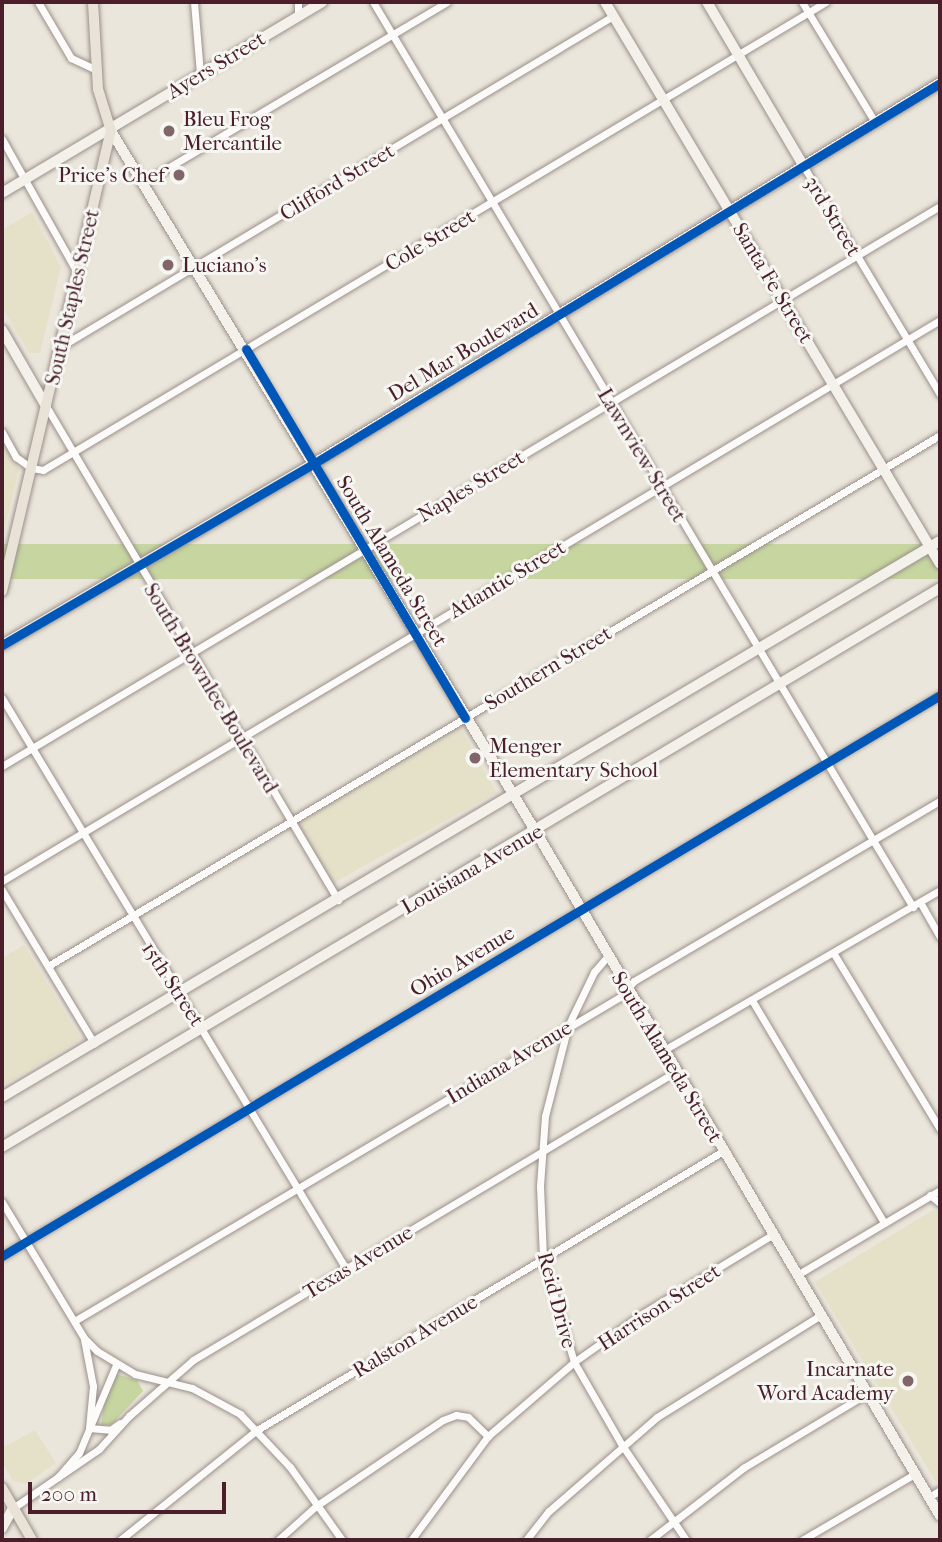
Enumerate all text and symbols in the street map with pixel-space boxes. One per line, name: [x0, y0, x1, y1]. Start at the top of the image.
street label: Ayers Street: [162, 26, 270, 104]
place label: Bleu Frog Mercantile: [183, 106, 282, 156]
marker: Bleu Frog Mercantile: [161, 123, 177, 139]
street label: Clifford Street: [275, 138, 399, 226]
place label: Price's Chef: [58, 162, 165, 188]
marker: Price's Chef: [171, 167, 187, 183]
street label: 3rd Street: [799, 172, 867, 260]
street label: Cole Street: [380, 203, 480, 277]
street label: South Staples Street: [39, 207, 105, 387]
street label: Santa Fe Street: [727, 218, 819, 348]
place label: Luciano's: [182, 252, 266, 278]
marker: Luciano's: [160, 257, 176, 273]
street label: Del Mar Boulevard: [383, 297, 543, 407]
street label: Lawnview Street: [592, 383, 692, 527]
street label: Naples Street: [413, 444, 529, 528]
street label: South Alameda Street: [331, 471, 453, 651]
street label: Atlantic Street: [444, 534, 570, 624]
street label: South Brownlee Boulevard: [138, 579, 284, 797]
street label: Southern Street: [480, 620, 616, 716]
place label: Menger Elementary School: [489, 733, 658, 783]
marker: Menger Elementary School: [467, 750, 483, 766]
street label: Louisiana Avenue: [397, 818, 547, 920]
street label: Ohio Avenue: [405, 920, 519, 1002]
street label: 15th Street: [136, 937, 210, 1031]
street label: South Alameda Street: [606, 967, 728, 1147]
street label: Indiana Avenue: [442, 1015, 576, 1109]
street label: Texas Avenue: [299, 1219, 417, 1305]
street label: Reid Drive: [532, 1249, 582, 1351]
street label: Harrison Street: [593, 1258, 725, 1356]
street label: Ralston Avenue: [348, 1289, 482, 1383]
place label: Incarnate Word Academy: [757, 1356, 894, 1406]
marker: Incarnate Word Academy: [900, 1373, 916, 1389]
scale bar: [32, 1468, 229, 1512]
text: 200 m: [41, 1482, 97, 1506]

